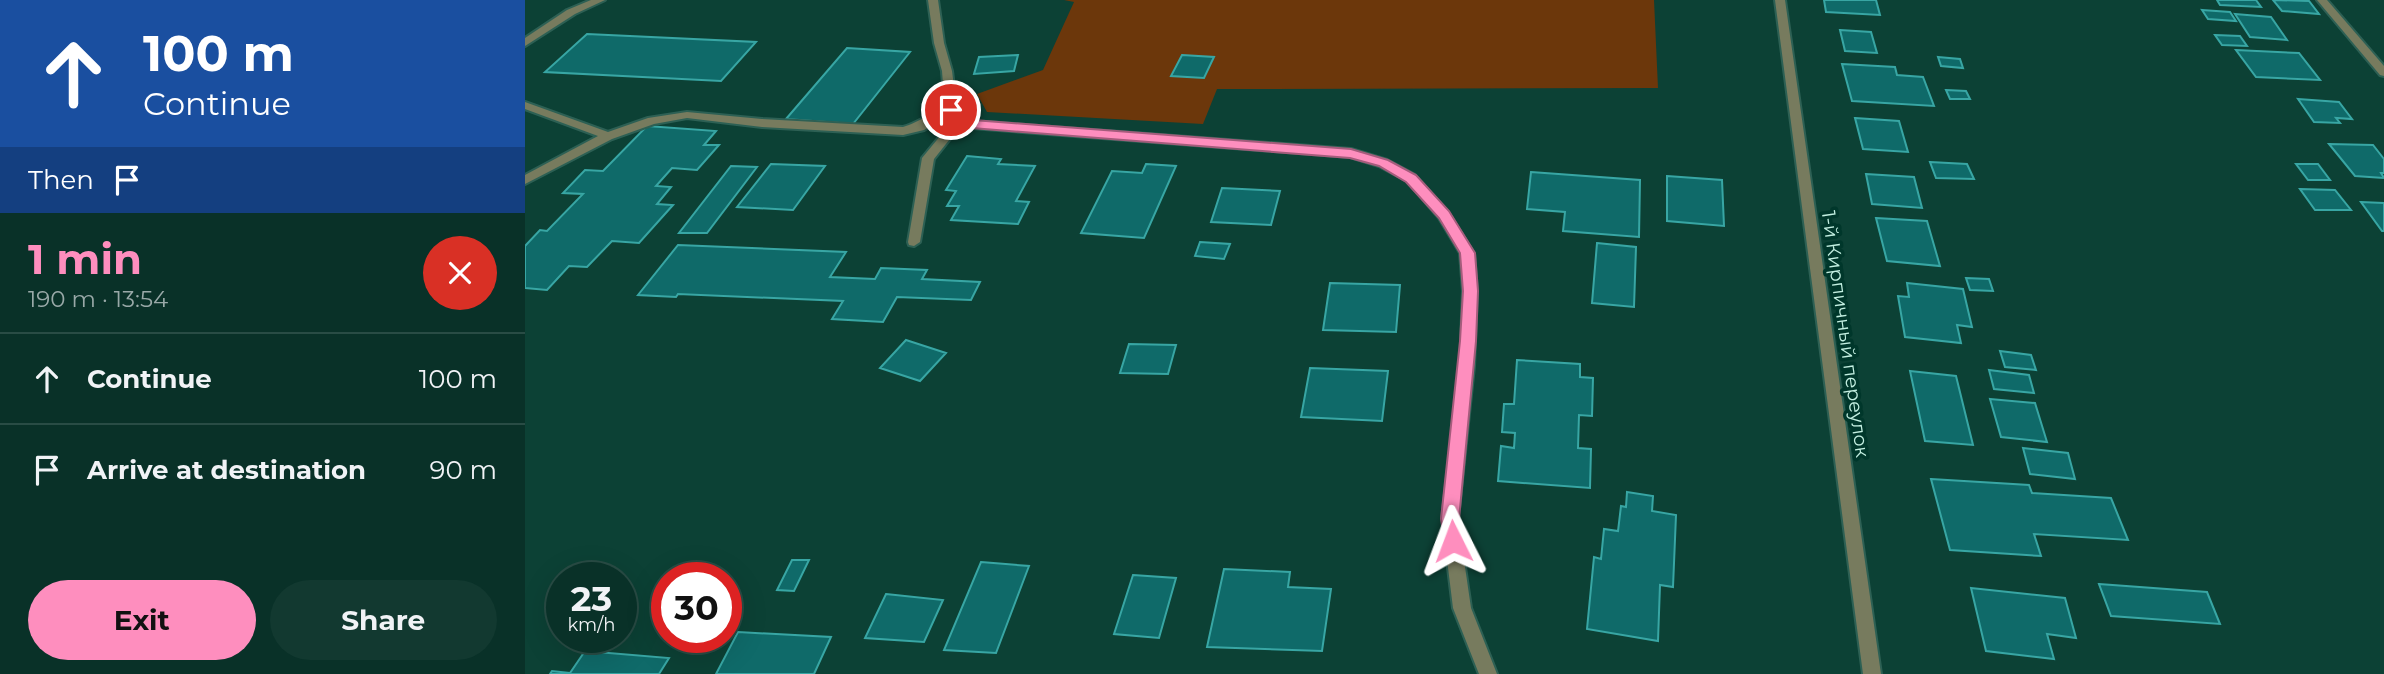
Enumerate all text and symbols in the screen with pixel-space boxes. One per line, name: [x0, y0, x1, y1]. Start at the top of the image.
text: 100 m: [143, 24, 294, 83]
icon: ahead: [28, 28, 119, 119]
pin: [921, 80, 981, 140]
text: Continue: [143, 84, 291, 123]
icon: arrive: [932, 91, 970, 129]
icon: arrive: [108, 161, 146, 199]
text: Then: [28, 164, 94, 196]
street label: 1-й Кирпичный переулок: [1817, 209, 1874, 459]
text: 1 min: [28, 233, 142, 285]
button: close: [423, 236, 497, 310]
text: 190 m · 13:54: [28, 285, 168, 313]
icon: ahead: [28, 360, 66, 398]
text: Continue: [87, 363, 212, 395]
text: 100 m: [419, 363, 497, 395]
icon: arrive: [28, 451, 66, 489]
text: Arrive at destination: [87, 454, 366, 486]
text: 90 m: [430, 454, 497, 486]
position arrow: [1416, 504, 1490, 578]
speed limit sign: 30: [651, 562, 742, 653]
text: 23: [571, 577, 612, 620]
button: Exit: [28, 580, 256, 660]
button: Share: [270, 580, 497, 660]
text: km/h: [567, 614, 616, 636]

